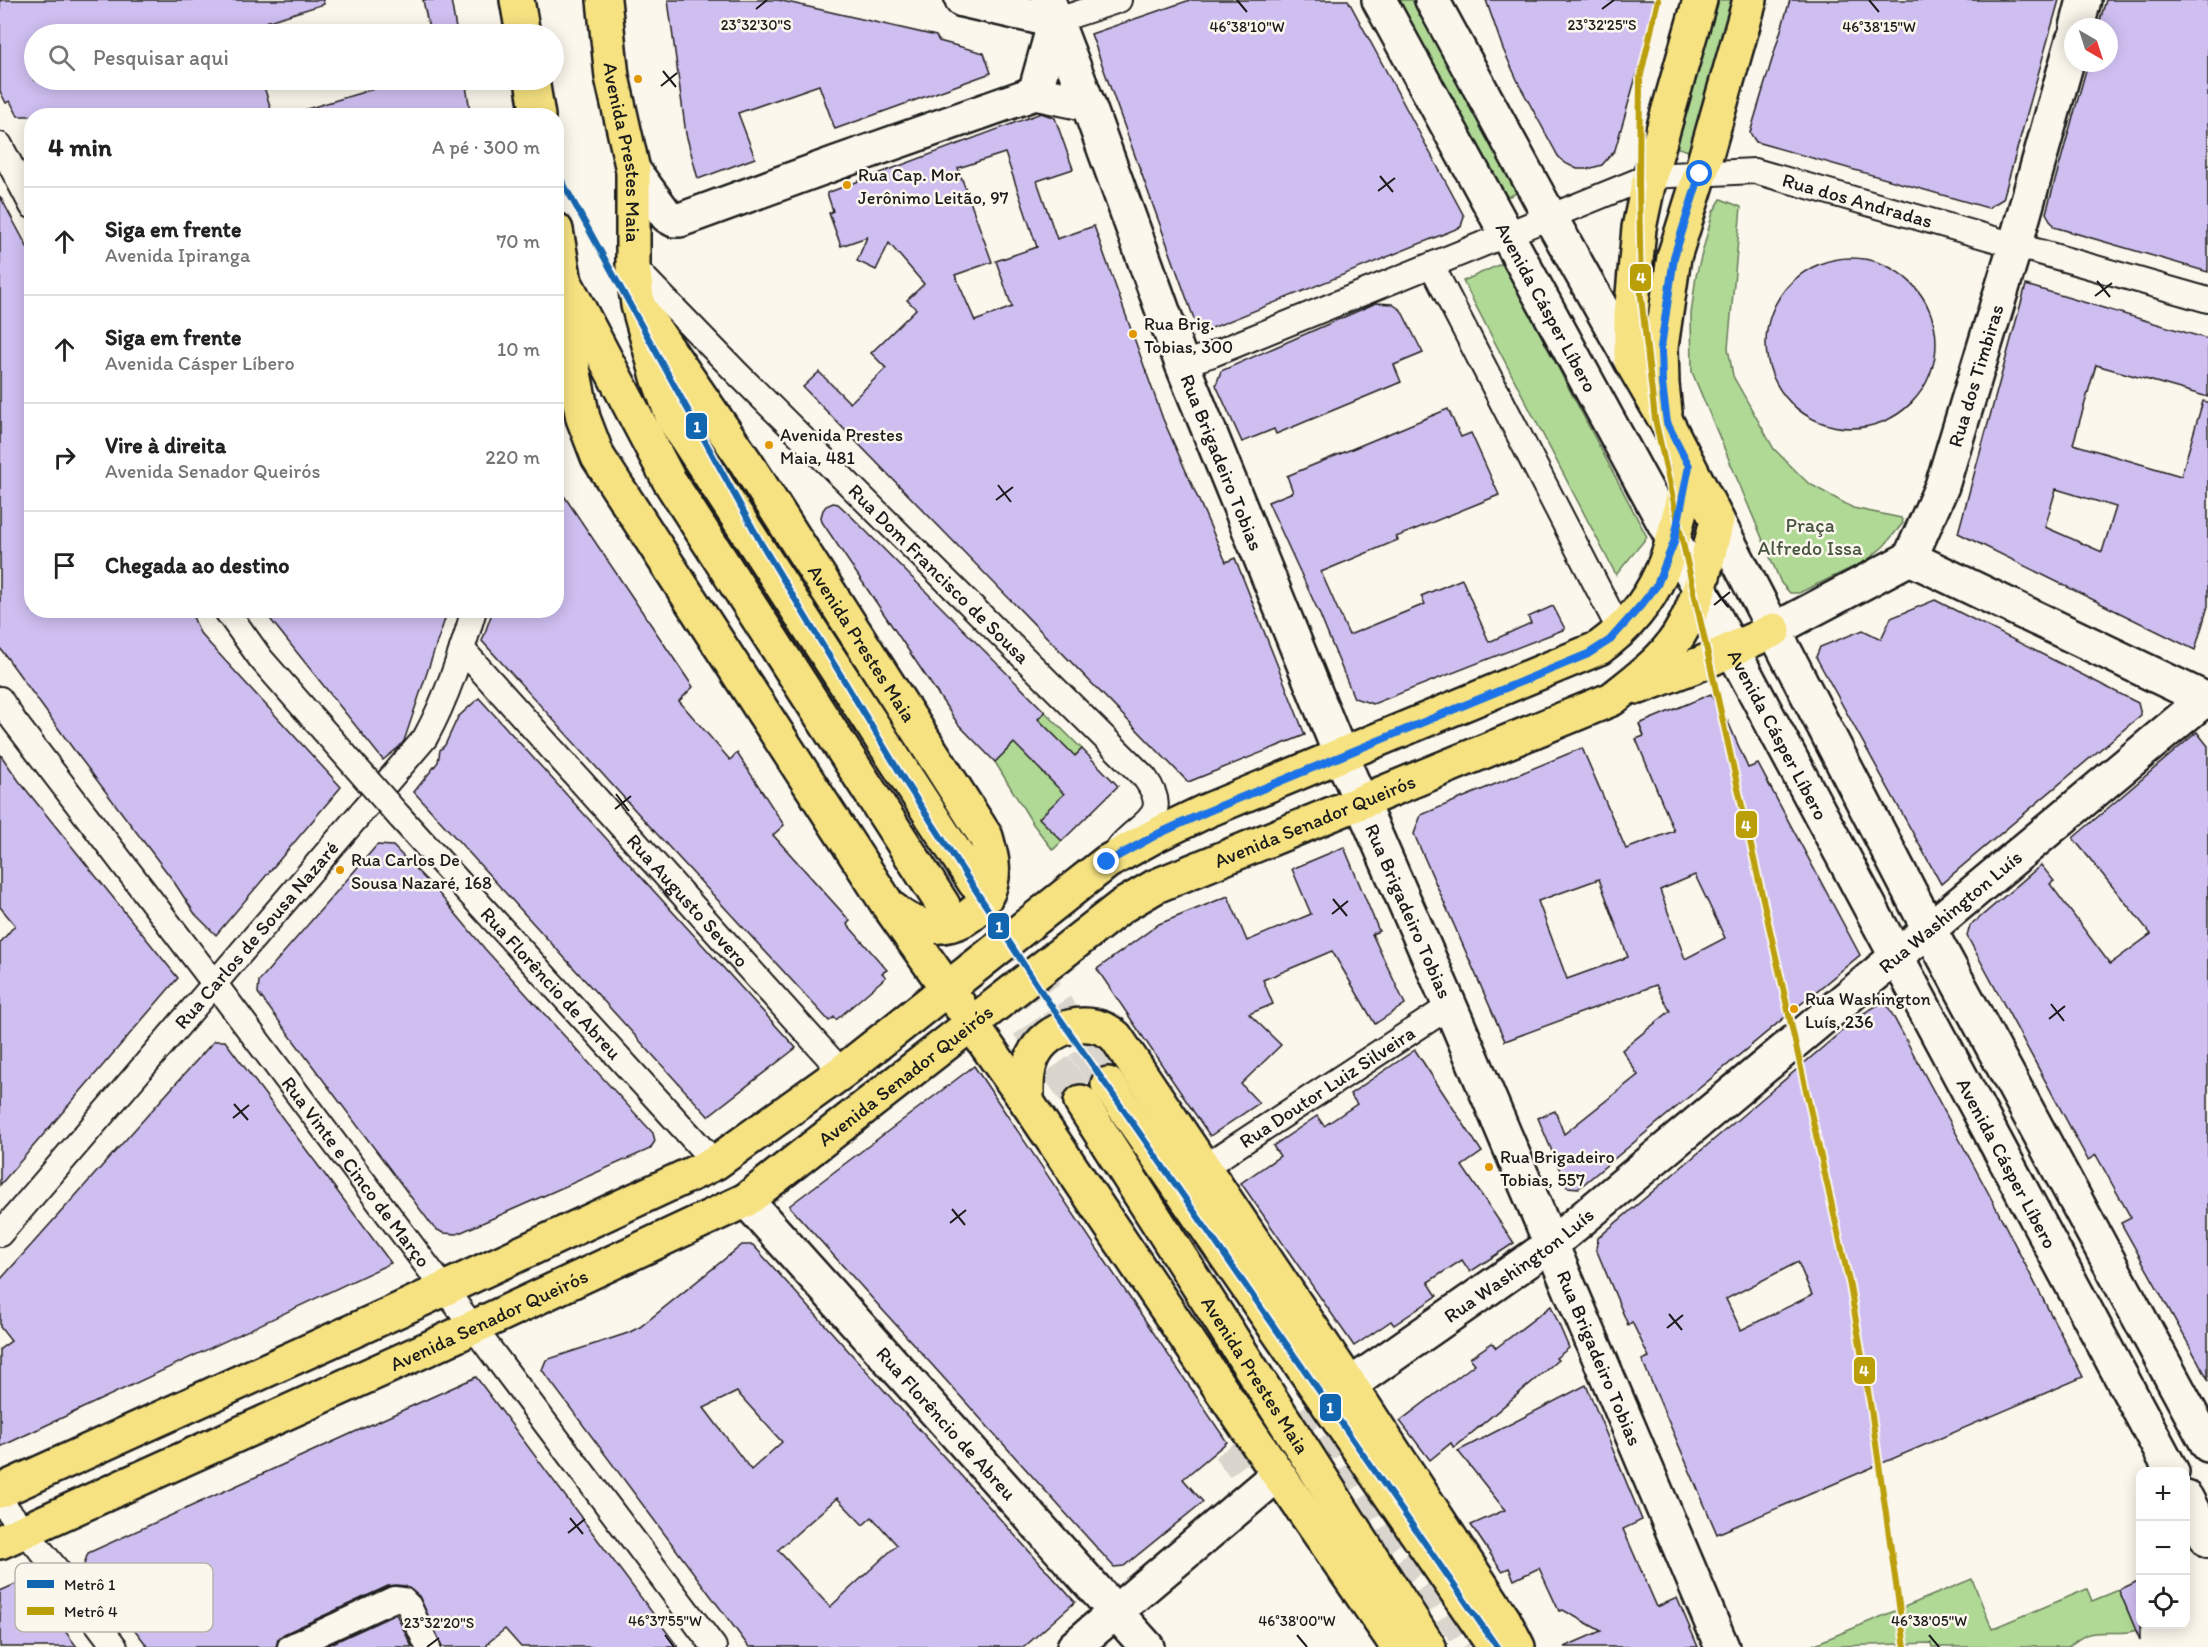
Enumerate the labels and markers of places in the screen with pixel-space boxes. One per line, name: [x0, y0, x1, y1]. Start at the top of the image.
unlabelled marker: [632, 73, 644, 85]
place label: Rua Cap. Mor Jerônimo Leitão, 97: [858, 164, 1009, 209]
marker: Rua Cap. Mor Jerônimo Leitão, 97: [841, 179, 853, 191]
place label: Rua Brig. Tobias, 300: [1144, 313, 1233, 358]
marker: Rua Brig. Tobias, 300: [1127, 328, 1139, 340]
place label: Avenida Prestes Maia, 481: [780, 424, 903, 469]
marker: Avenida Prestes Maia, 481: [763, 439, 775, 451]
place label: Rua Carlos De Sousa Nazaré, 168: [351, 849, 492, 894]
marker: Rua Carlos De Sousa Nazaré, 168: [334, 864, 346, 876]
place label: Rua Washington Luís, 236: [1805, 988, 1931, 1033]
marker: Rua Washington Luís, 236: [1788, 1003, 1800, 1015]
place label: Rua Brigadeiro Tobias, 557: [1500, 1146, 1615, 1191]
marker: Rua Brigadeiro Tobias, 557: [1483, 1161, 1495, 1173]

